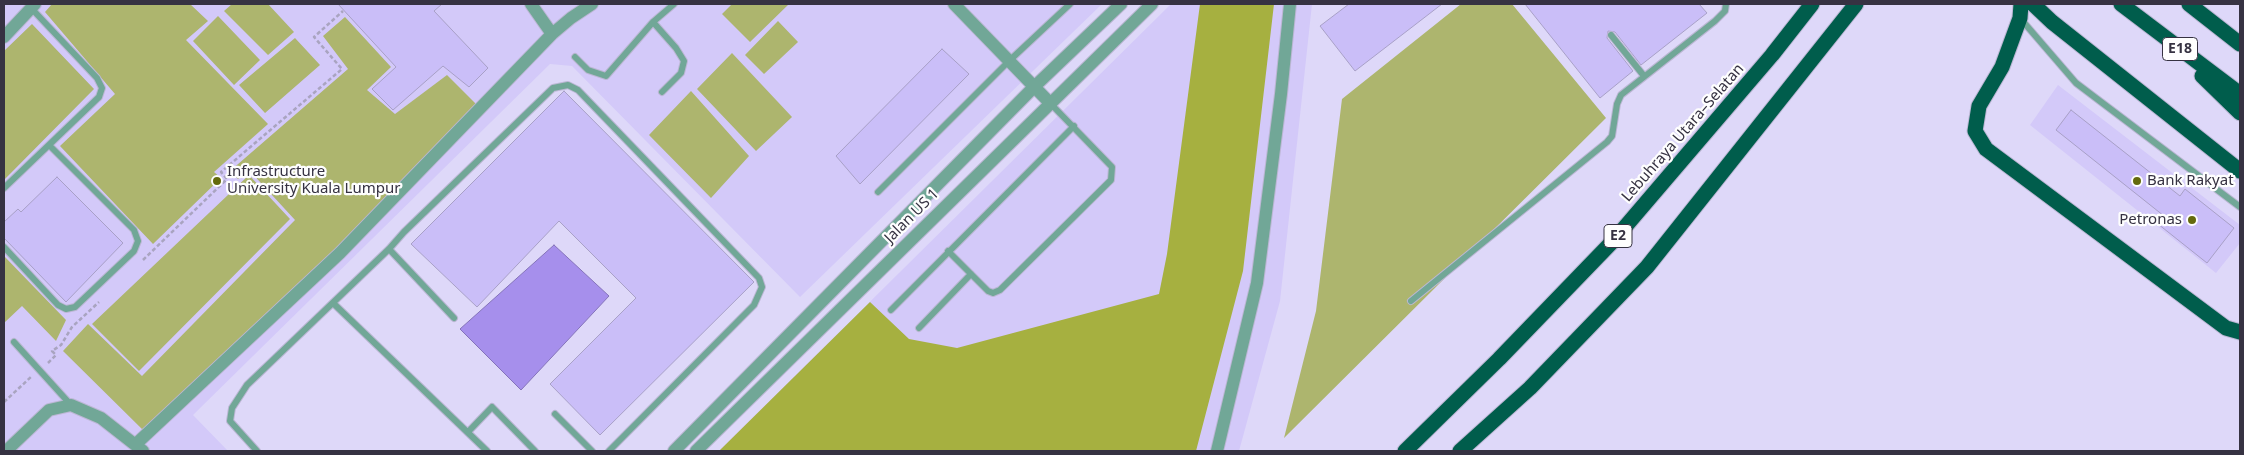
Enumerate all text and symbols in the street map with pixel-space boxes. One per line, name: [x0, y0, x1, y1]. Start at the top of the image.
road number: E18: [2162, 38, 2198, 61]
street label: Lebuhraya Utara–Selatan: [1618, 60, 1748, 206]
place label: Infrastructure University Kuala Lumpur: [227, 163, 400, 198]
place label: Bank Rakyat: [2147, 172, 2234, 190]
marker: Infrastructure University Kuala Lumpur: [211, 175, 223, 187]
marker: Bank Rakyat: [2131, 175, 2143, 187]
street label: Jalan US 1: [881, 185, 943, 247]
place label: Petronas: [2119, 211, 2182, 229]
marker: Petronas: [2186, 214, 2198, 226]
road number: E2: [1604, 225, 1632, 248]

